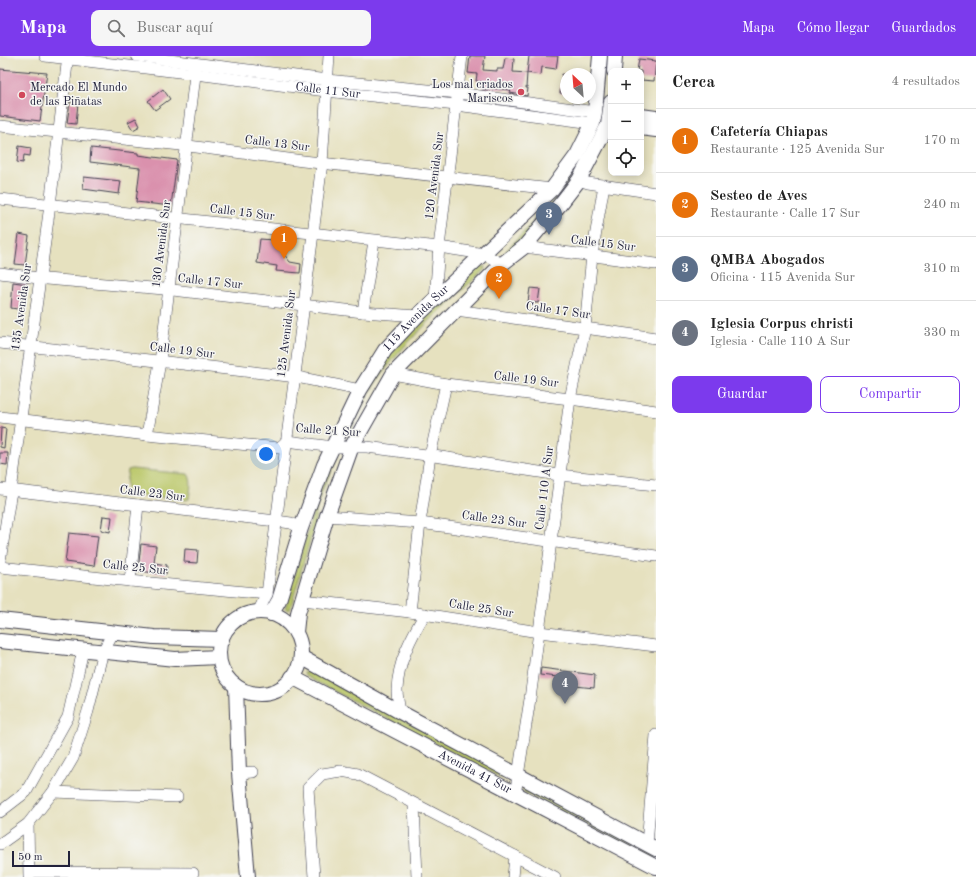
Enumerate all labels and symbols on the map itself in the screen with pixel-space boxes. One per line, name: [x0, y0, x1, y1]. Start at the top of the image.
north arrow: [560, 68, 596, 104]
place label: Los mal criados Mariscos: [432, 79, 513, 105]
street label: Calle 11 Sur: [295, 81, 361, 101]
place label: Mercado El Mundo de las Piñatas: [30, 82, 127, 108]
marker: Los mal criados Mariscos: [516, 87, 526, 97]
marker: Mercado El Mundo de las Piñatas: [17, 90, 27, 100]
street label: 120 Avenida Sur: [424, 132, 446, 220]
street label: Calle 13 Sur: [244, 134, 310, 154]
street label: 130 Avenida Sur: [151, 200, 173, 288]
street label: Calle 15 Sur: [209, 202, 275, 223]
pin: 3: [536, 202, 562, 235]
pin: 1: [271, 226, 297, 259]
street label: Calle 15 Sur: [570, 233, 636, 254]
street label: 135 Avenida Sur: [9, 262, 34, 351]
pin: 2: [486, 266, 512, 299]
street label: Calle 17 Sur: [177, 273, 243, 291]
street label: 115 Avenida Sur: [381, 283, 451, 354]
street label: 125 Avenida Sur: [275, 289, 298, 378]
street label: Calle 17 Sur: [525, 301, 591, 322]
street label: Calle 19 Sur: [149, 341, 215, 361]
street label: Calle 19 Sur: [493, 370, 559, 390]
street label: Calle 21 Sur: [295, 423, 361, 439]
your location: [256, 444, 276, 464]
street label: Calle 110 A Sur: [534, 445, 556, 531]
street label: Calle 23 Sur: [119, 484, 185, 504]
street label: Calle 23 Sur: [461, 510, 527, 531]
street label: Calle 25 Sur: [102, 558, 168, 577]
street label: Calle 25 Sur: [448, 597, 514, 620]
pin: 4: [552, 671, 578, 704]
street label: Avenida 41 Sur: [436, 748, 513, 796]
scale bar: [12, 849, 70, 868]

